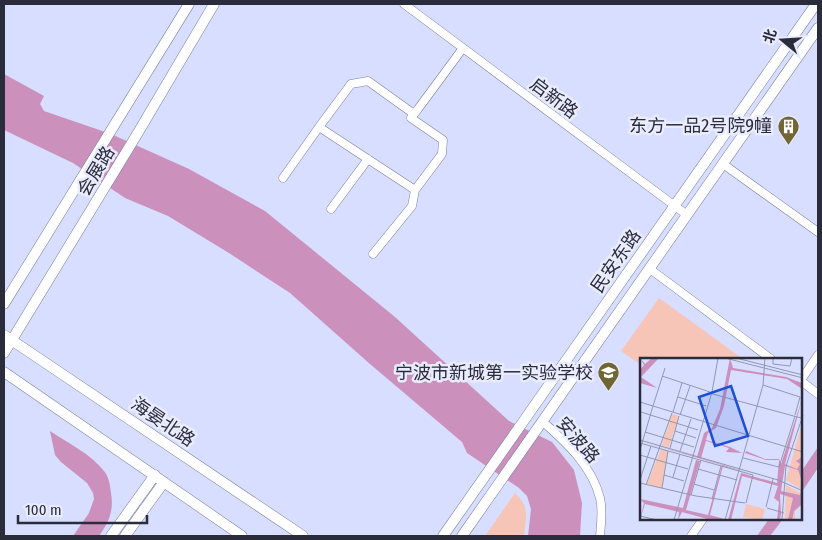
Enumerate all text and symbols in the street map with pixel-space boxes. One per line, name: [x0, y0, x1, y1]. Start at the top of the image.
north arrow: [757, 15, 807, 65]
text: 北: [760, 27, 780, 45]
street label: 启新路: [526, 73, 582, 123]
building icon: 东方一品2号院9幢: [776, 114, 800, 145]
place label: 东方一品2号院9幢: [629, 115, 772, 137]
street label: 会展路: [73, 142, 119, 200]
street label: 民安东路: [586, 225, 646, 297]
inset map: [640, 358, 802, 520]
school or university icon: 宁波市新城第一实验学校: [597, 361, 621, 392]
place label: 宁波市新城第一实验学校: [395, 362, 593, 384]
street label: 海晏北路: [127, 393, 199, 451]
street label: 安波路: [552, 412, 604, 468]
scale bar: [18, 492, 146, 524]
text: 100 m: [25, 501, 62, 519]

